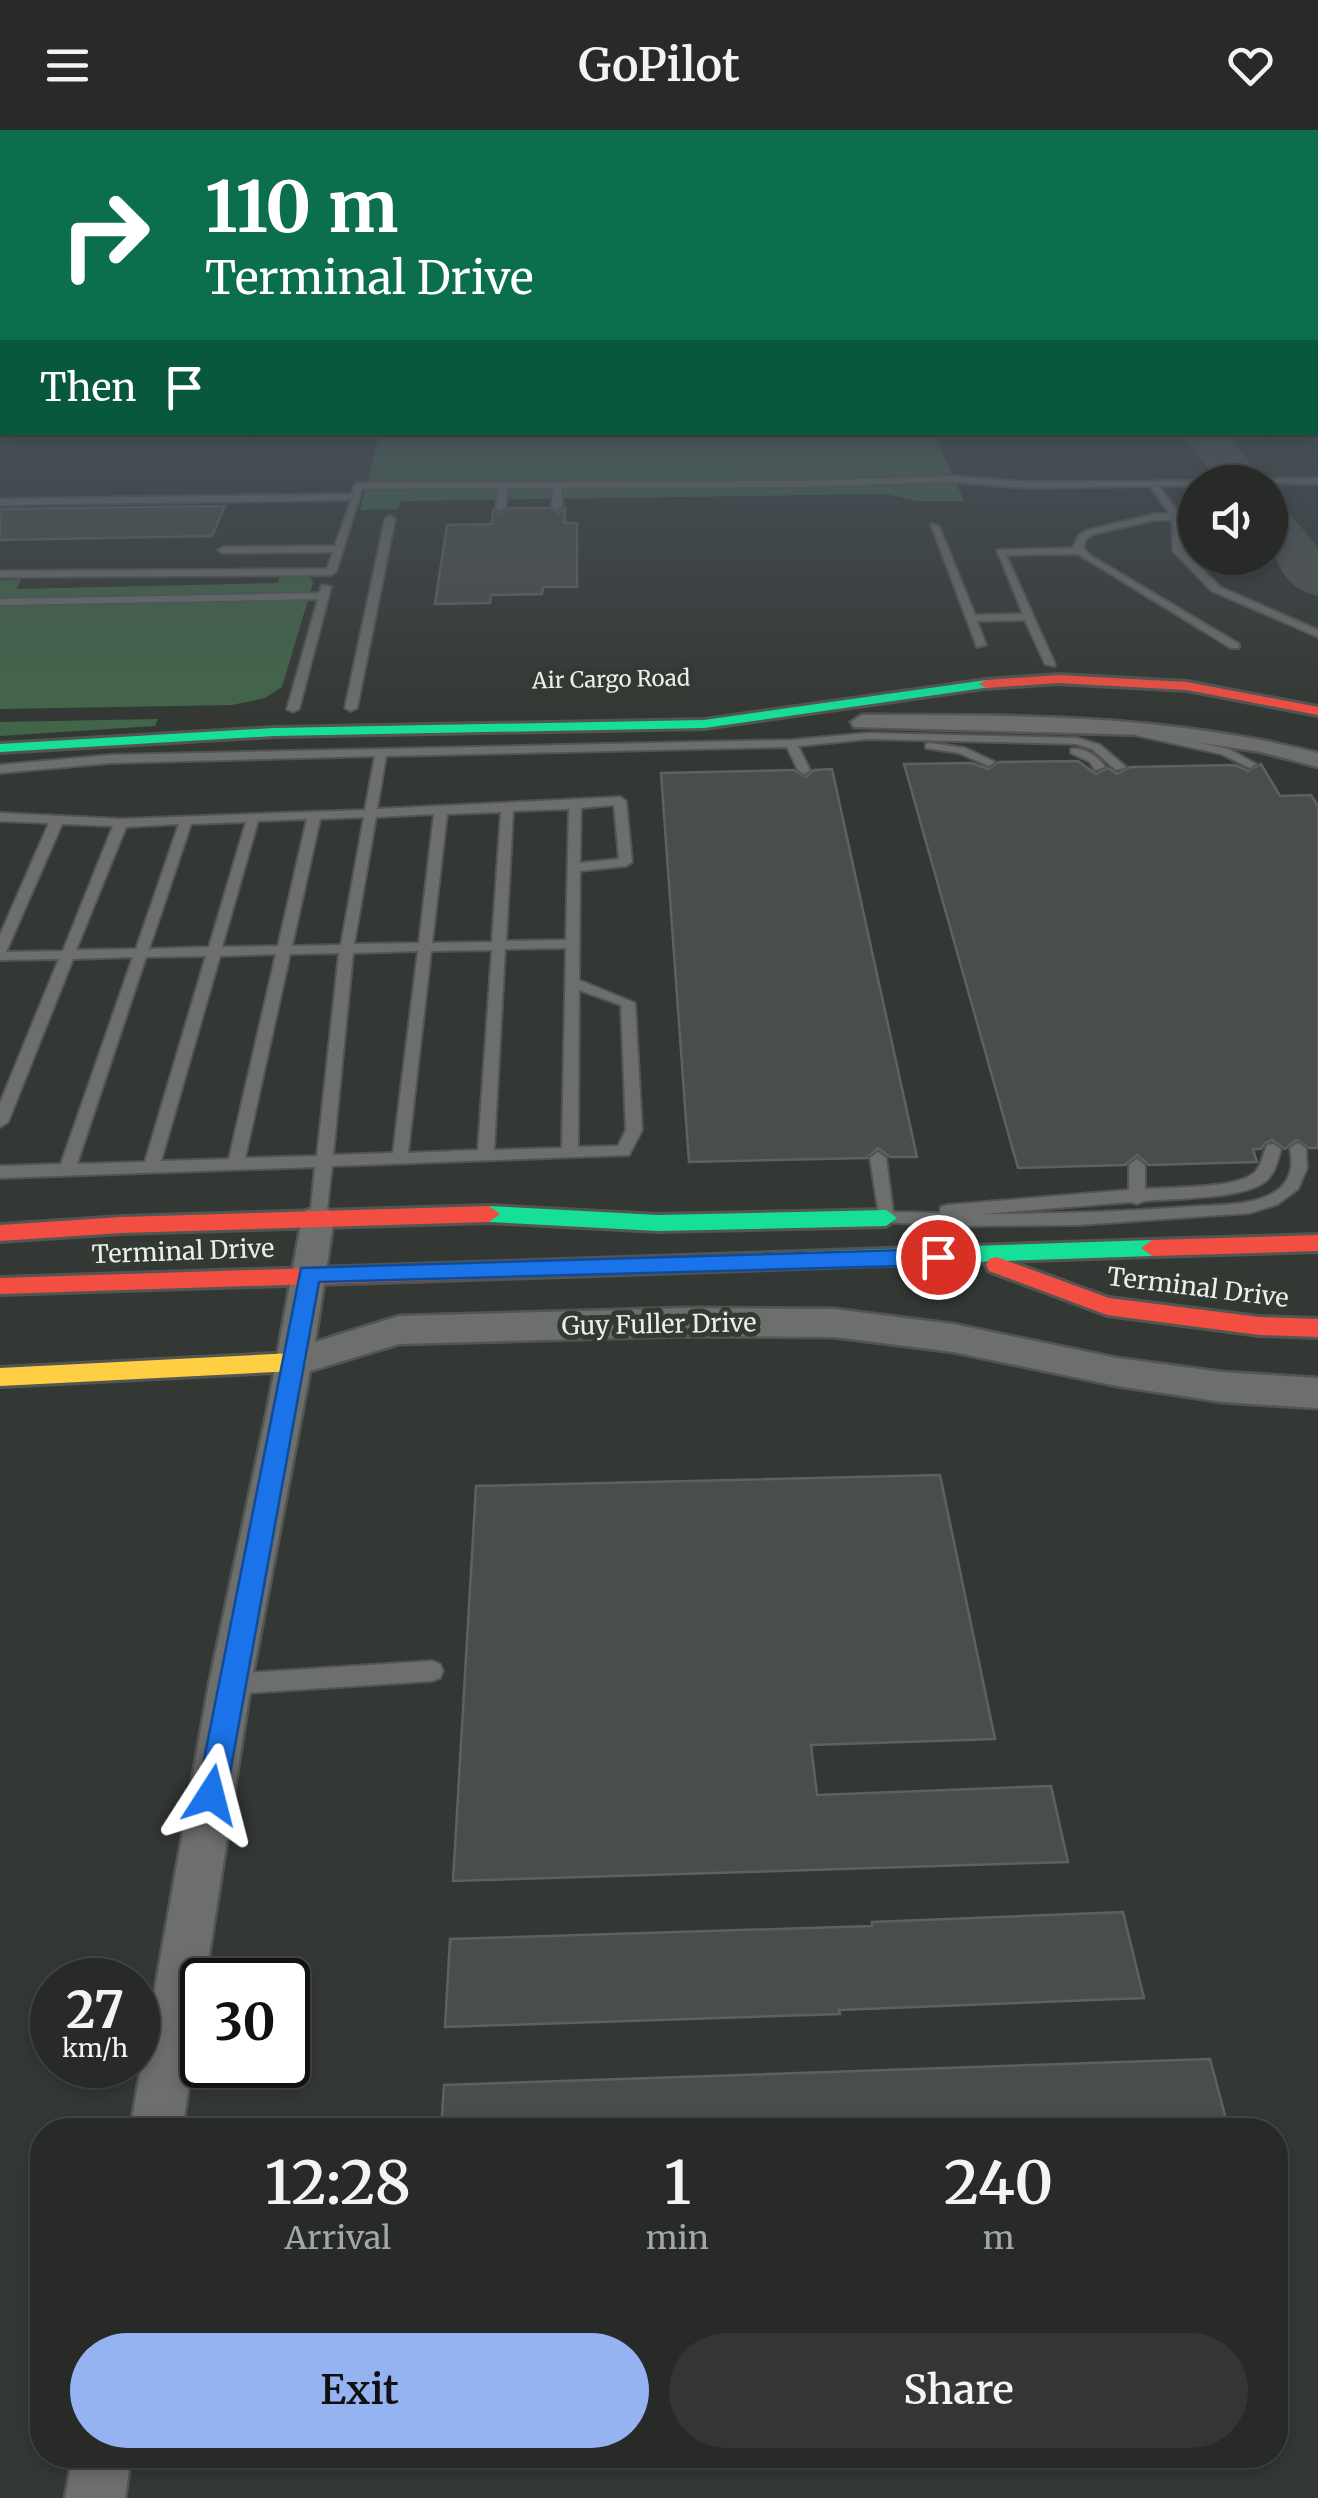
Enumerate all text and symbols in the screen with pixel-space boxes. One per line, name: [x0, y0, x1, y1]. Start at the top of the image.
text: GoPilot: [578, 37, 740, 93]
icon: menu: [40, 38, 95, 93]
icon: heart: [1223, 38, 1278, 93]
text: 110 m: [205, 163, 398, 251]
icon: right: [40, 170, 170, 300]
text: Terminal Drive: [205, 250, 534, 306]
icon: arrive: [157, 360, 212, 415]
text: Then: [40, 364, 137, 411]
map controls: [1178, 465, 1288, 575]
button: sound: [1178, 465, 1288, 575]
street label: Air Cargo Road: [531, 664, 690, 694]
pin: [896, 1215, 981, 1300]
icon: arrive: [911, 1230, 966, 1285]
street label: Terminal Drive: [91, 1232, 275, 1270]
street label: Terminal Drive: [1105, 1260, 1291, 1314]
street label: Guy Fuller Drive: [561, 1306, 757, 1342]
position arrow: [159, 1743, 263, 1847]
speed limit sign: 30: [180, 1958, 310, 2088]
text: 27: [66, 1979, 124, 2042]
text: km/h: [62, 2032, 128, 2064]
text: 12:28: [265, 2145, 411, 2220]
text: 1: [664, 2145, 691, 2220]
text: 240: [944, 2145, 1053, 2220]
text: Arrival: [284, 2218, 391, 2258]
text: min: [646, 2218, 709, 2258]
text: m: [983, 2218, 1014, 2258]
button: Exit: [70, 2333, 649, 2448]
button: Share: [669, 2333, 1248, 2448]

